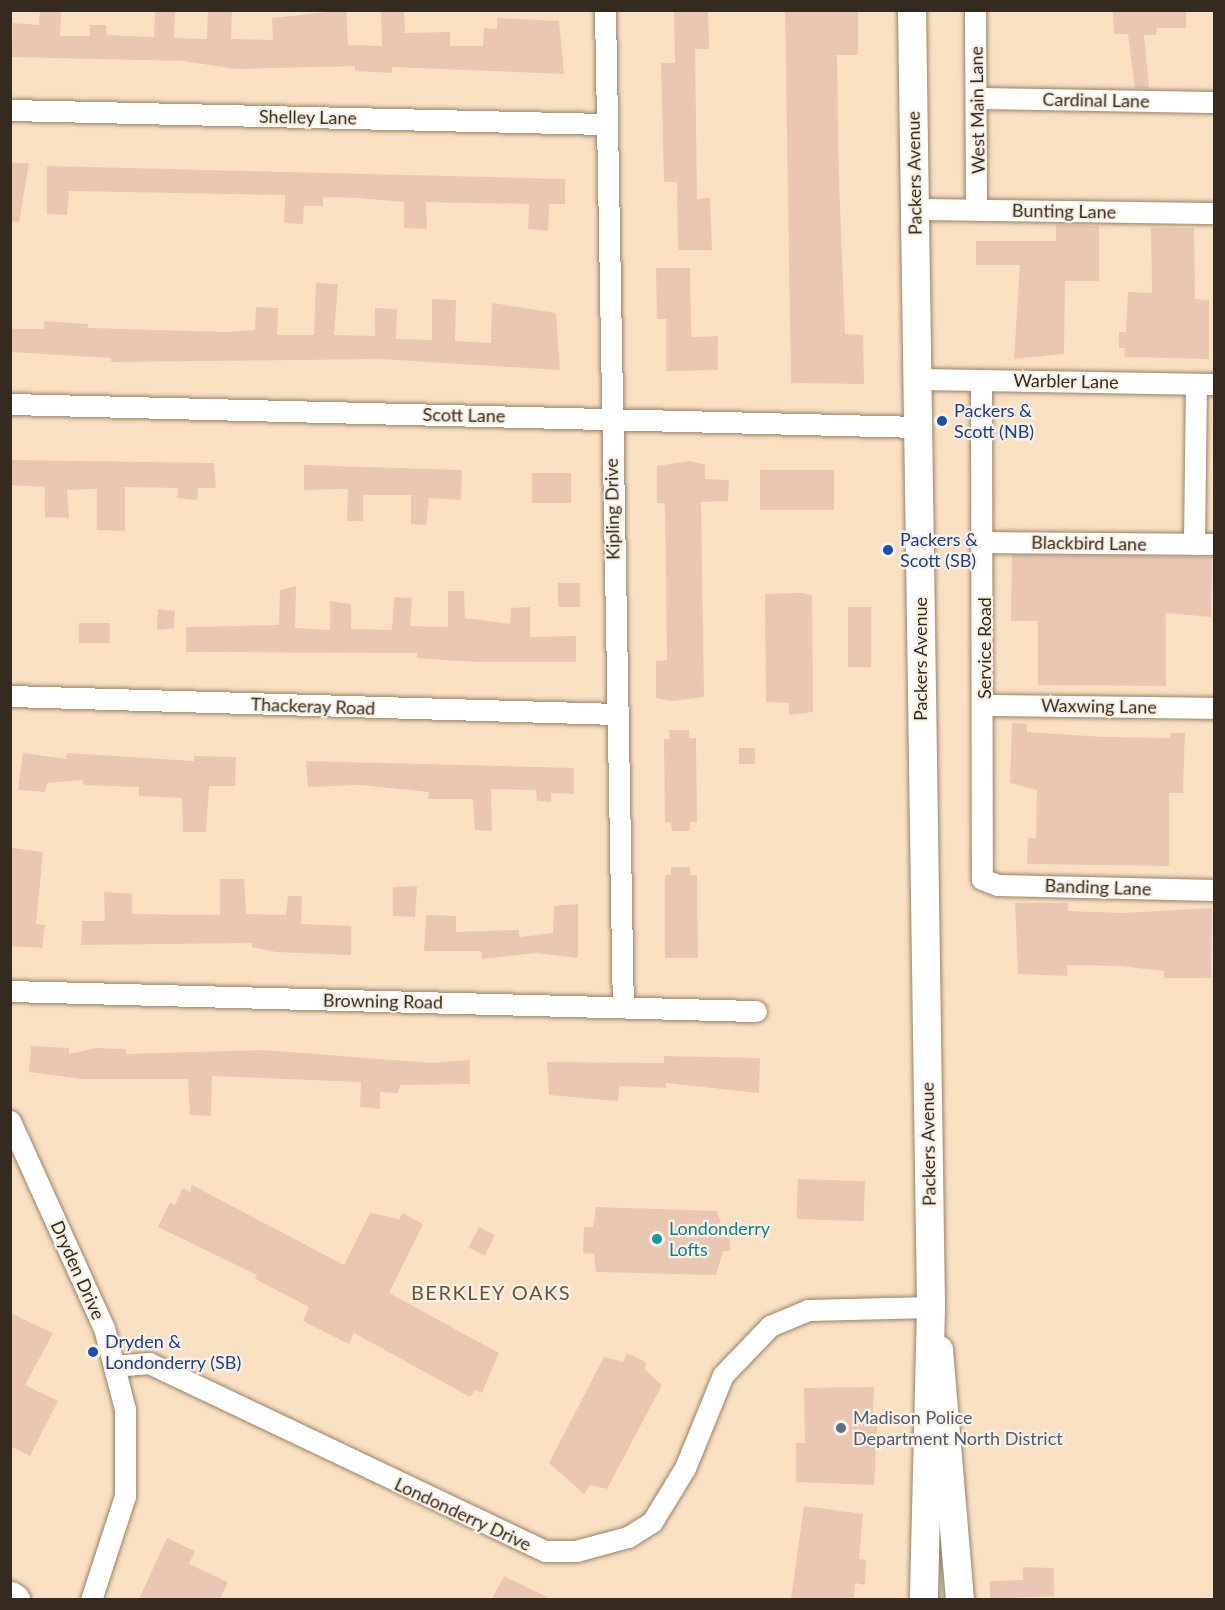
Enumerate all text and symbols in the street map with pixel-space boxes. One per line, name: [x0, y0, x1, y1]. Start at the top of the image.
street label: West Main Lane: [965, 46, 989, 174]
street label: Cardinal Lane: [1042, 88, 1150, 112]
street label: Shelley Lane: [259, 105, 357, 129]
street label: Packers Avenue: [902, 110, 926, 236]
street label: Bunting Lane: [1012, 199, 1116, 223]
street label: Warbler Lane: [1013, 369, 1119, 393]
place label: Packers & Scott (NB): [954, 400, 1034, 442]
street label: Scott Lane: [422, 403, 506, 427]
marker: Packers & Scott (NB): [935, 414, 949, 428]
street label: Kipling Drive: [600, 458, 624, 560]
place label: Packers & Scott (SB): [900, 529, 978, 572]
street label: Blackbird Lane: [1031, 531, 1147, 555]
marker: Packers & Scott (SB): [881, 543, 895, 557]
street label: Packers Avenue: [909, 597, 931, 721]
street label: Service Road: [973, 597, 995, 699]
street label: Thackeray Road: [250, 693, 376, 719]
street label: Waxwing Lane: [1041, 694, 1157, 718]
street label: Banding Lane: [1044, 874, 1152, 900]
street label: Browning Road: [323, 989, 443, 1013]
street label: Packers Avenue: [916, 1081, 940, 1207]
street label: Dryden Drive: [47, 1217, 109, 1323]
place label: Londonderry Lofts: [669, 1218, 770, 1260]
marker: Londonderry Lofts: [650, 1232, 664, 1246]
district label: BERKLEY OAKS: [411, 1280, 571, 1304]
place label: Dryden & Londonderry (SB): [105, 1331, 242, 1374]
marker: Dryden & Londonderry (SB): [86, 1345, 100, 1359]
place label: Madison Police Department North District: [853, 1407, 1063, 1450]
marker: Madison Police Department North District: [834, 1421, 848, 1435]
street label: Londonderry Drive: [391, 1473, 535, 1555]

